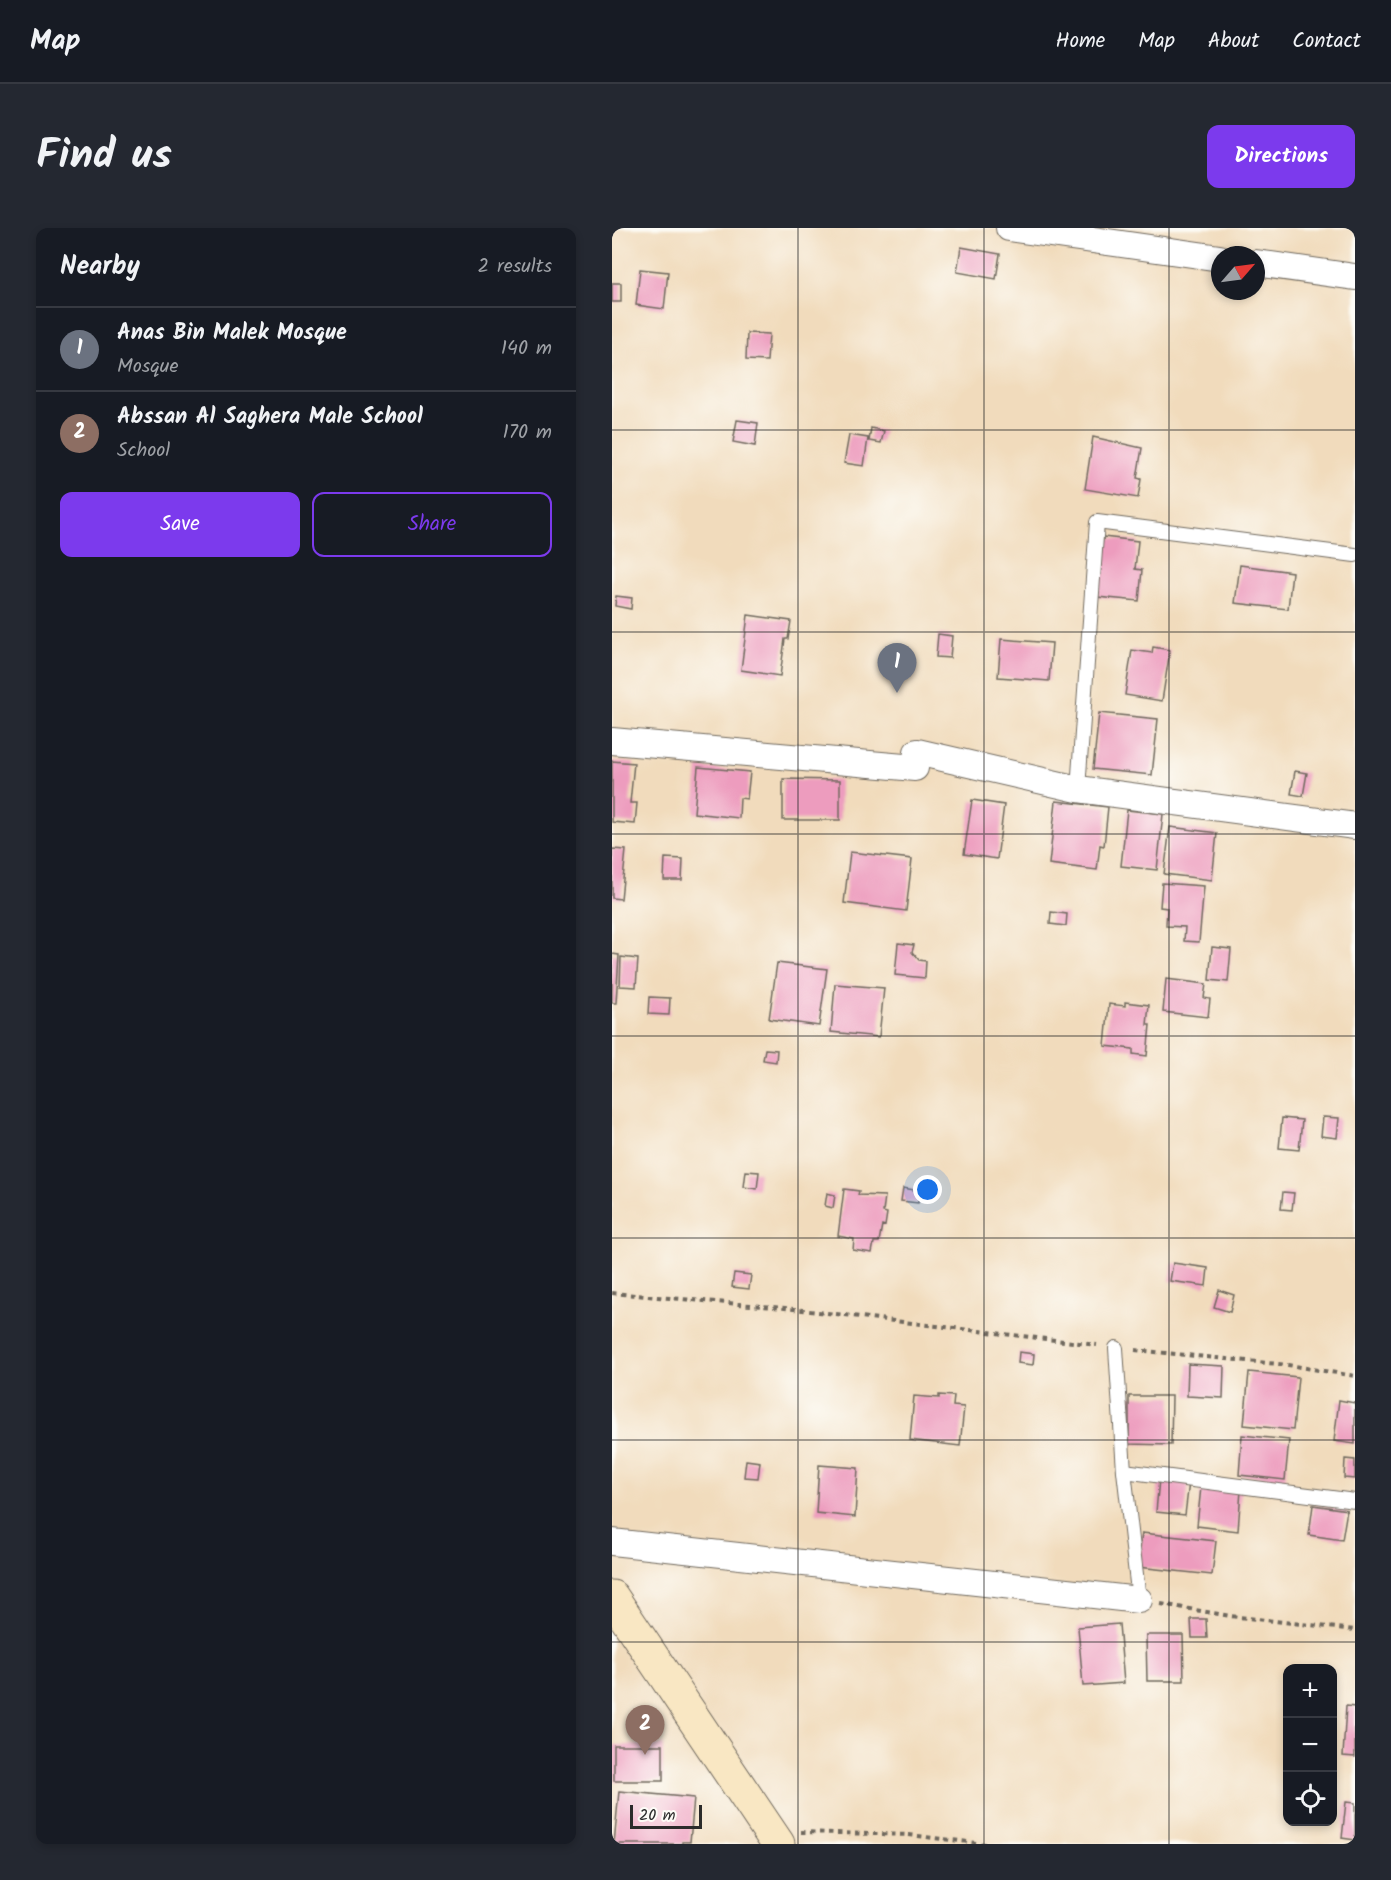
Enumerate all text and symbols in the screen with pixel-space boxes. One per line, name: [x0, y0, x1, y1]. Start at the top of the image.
text: Map: [30, 19, 81, 64]
text: Home: [1056, 25, 1105, 58]
text: Map: [1138, 25, 1175, 58]
text: About: [1208, 25, 1259, 58]
text: Contact: [1292, 25, 1361, 58]
text: Find us: [36, 123, 172, 190]
button: Directions: [1207, 125, 1355, 188]
text: Nearby: [60, 246, 140, 288]
north arrow: [1211, 246, 1265, 300]
text: 2 results: [477, 251, 552, 283]
text: Anas Bin Malek Mosque: [117, 316, 347, 351]
text: 1: [76, 333, 83, 365]
text: 140 m: [501, 333, 552, 365]
text: Mosque: [117, 351, 178, 383]
text: Abssan Al Saghera Male School: [117, 400, 423, 435]
text: 2: [74, 417, 85, 449]
text: 170 m: [503, 417, 552, 449]
text: School: [117, 435, 170, 467]
button: Save: [60, 492, 300, 557]
button: Share: [312, 492, 552, 557]
pin: 1: [878, 644, 916, 693]
your location: [913, 1175, 942, 1204]
map controls: [1283, 1664, 1337, 1826]
button: +: [1283, 1664, 1337, 1718]
pin: 2: [626, 1706, 664, 1755]
button: −: [1283, 1718, 1337, 1772]
button: locate: [1283, 1772, 1337, 1826]
scale bar: [630, 1802, 702, 1830]
text: 20 m: [639, 1803, 675, 1828]

